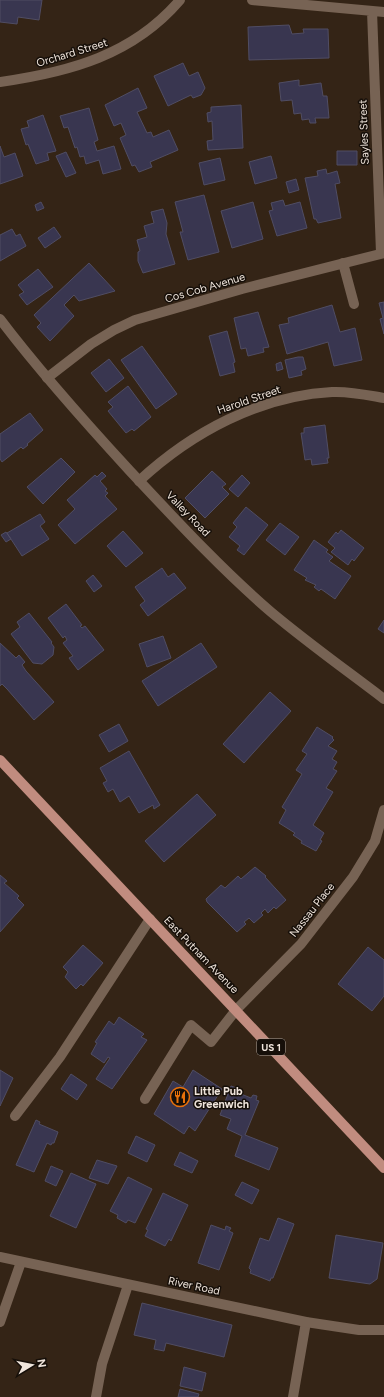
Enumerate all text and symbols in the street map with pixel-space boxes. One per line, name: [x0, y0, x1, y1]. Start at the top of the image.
street label: Orchard Street: [35, 36, 109, 70]
street label: Sayles Street: [356, 99, 372, 165]
street label: Cos Cob Avenue: [163, 270, 247, 306]
street label: Harold Street: [216, 383, 282, 417]
street label: Valley Road: [163, 489, 213, 539]
street label: Nassau Place: [287, 880, 337, 940]
street label: East Putnam Avenue: [161, 914, 241, 996]
road number: US 1: [257, 1039, 285, 1055]
place label: Little Pub Greenwich: [194, 1085, 249, 1111]
restaurant icon: Little Pub Greenwich: [169, 1086, 191, 1108]
street label: River Road: [167, 1274, 221, 1298]
north arrow: [12, 1345, 52, 1385]
text: N: [34, 1358, 48, 1369]

